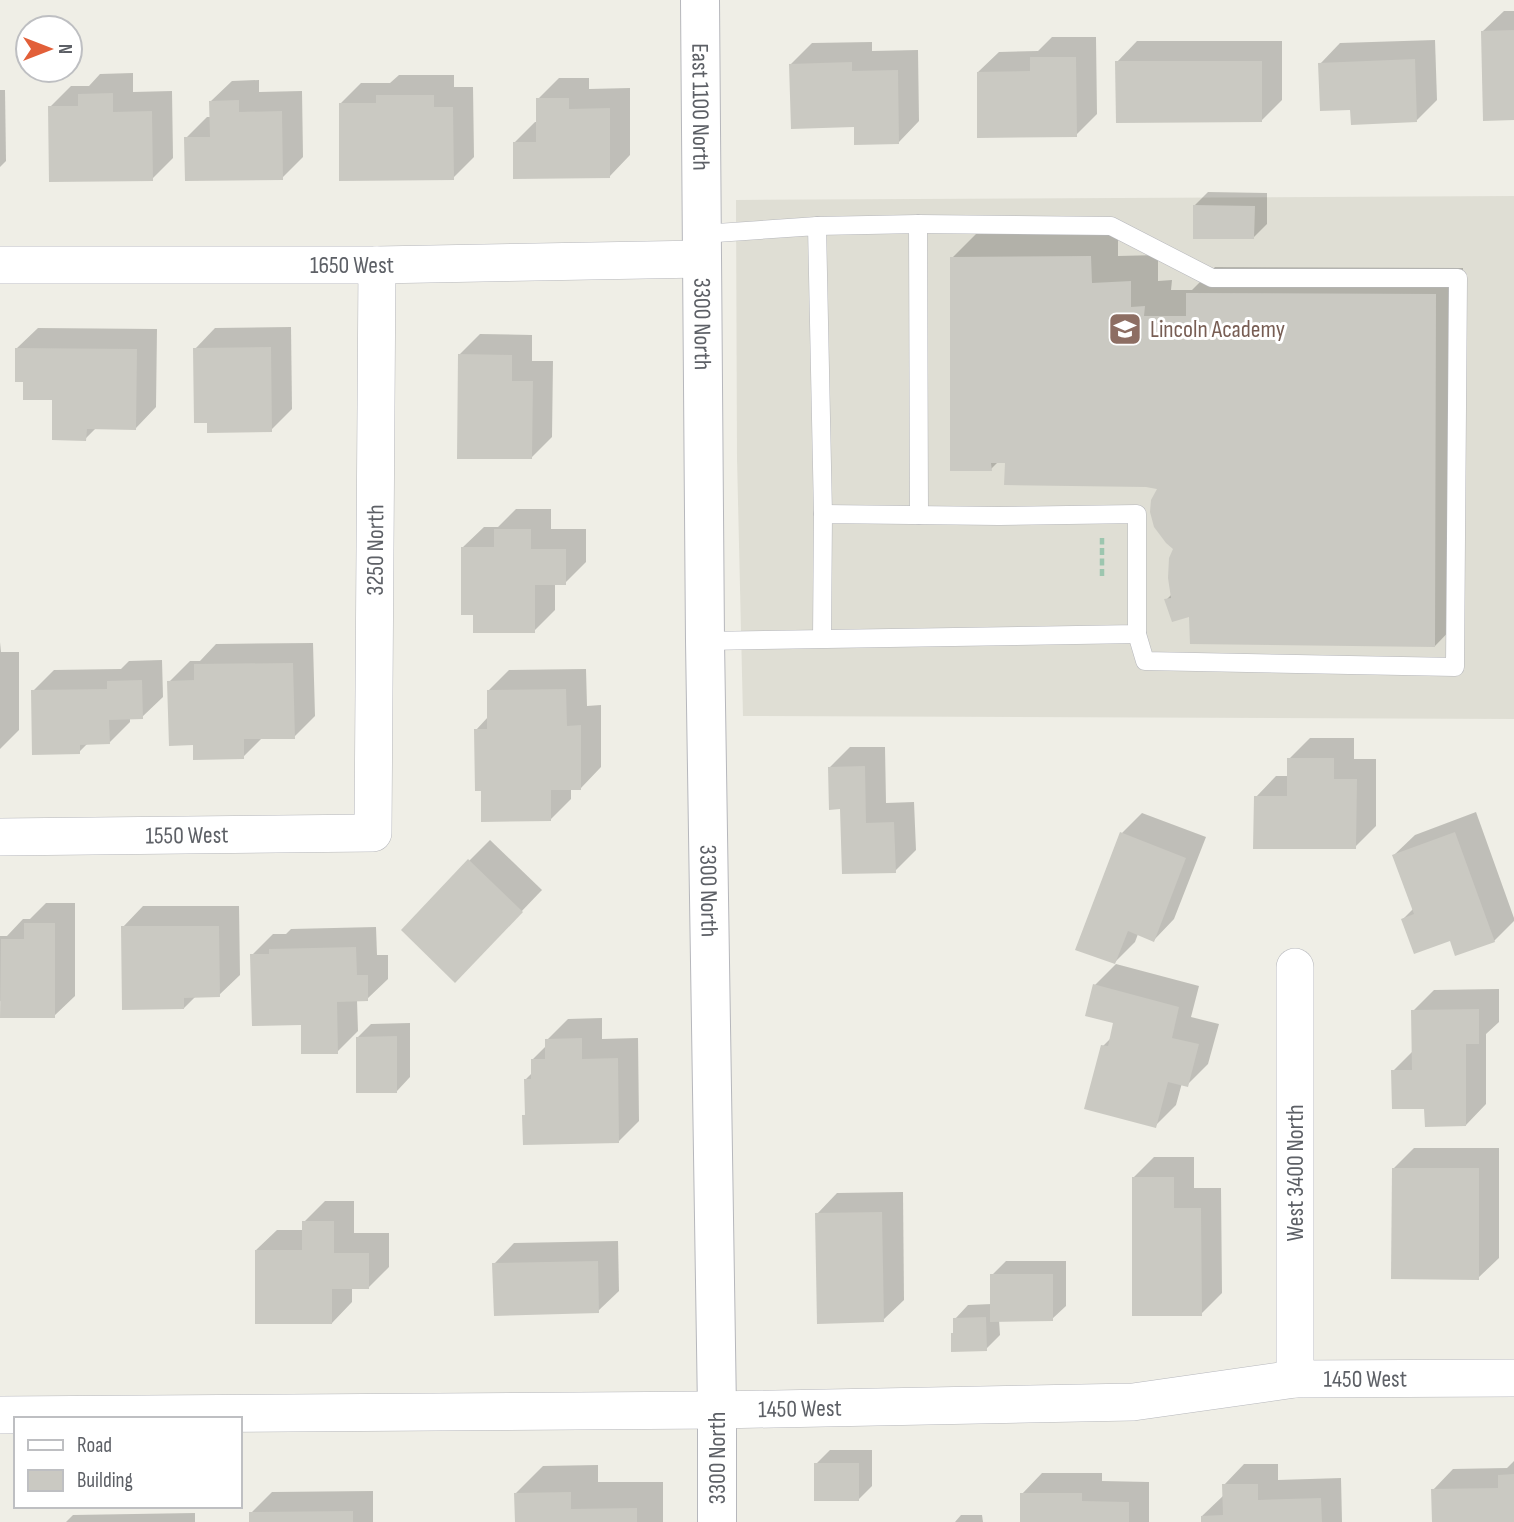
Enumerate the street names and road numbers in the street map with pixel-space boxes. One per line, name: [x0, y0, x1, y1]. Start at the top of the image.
street label: East 1100 North: [685, 43, 715, 171]
street label: 1650 West: [310, 251, 394, 280]
street label: 3300 North: [687, 278, 717, 370]
street label: 3250 North: [361, 504, 390, 596]
street label: 1550 West: [145, 821, 229, 850]
street label: 3300 North: [693, 845, 724, 937]
street label: West 3400 North: [1281, 1105, 1310, 1241]
street label: 1450 West: [1323, 1364, 1407, 1394]
street label: 1450 West: [758, 1394, 842, 1424]
street label: 3300 North: [703, 1412, 732, 1504]

